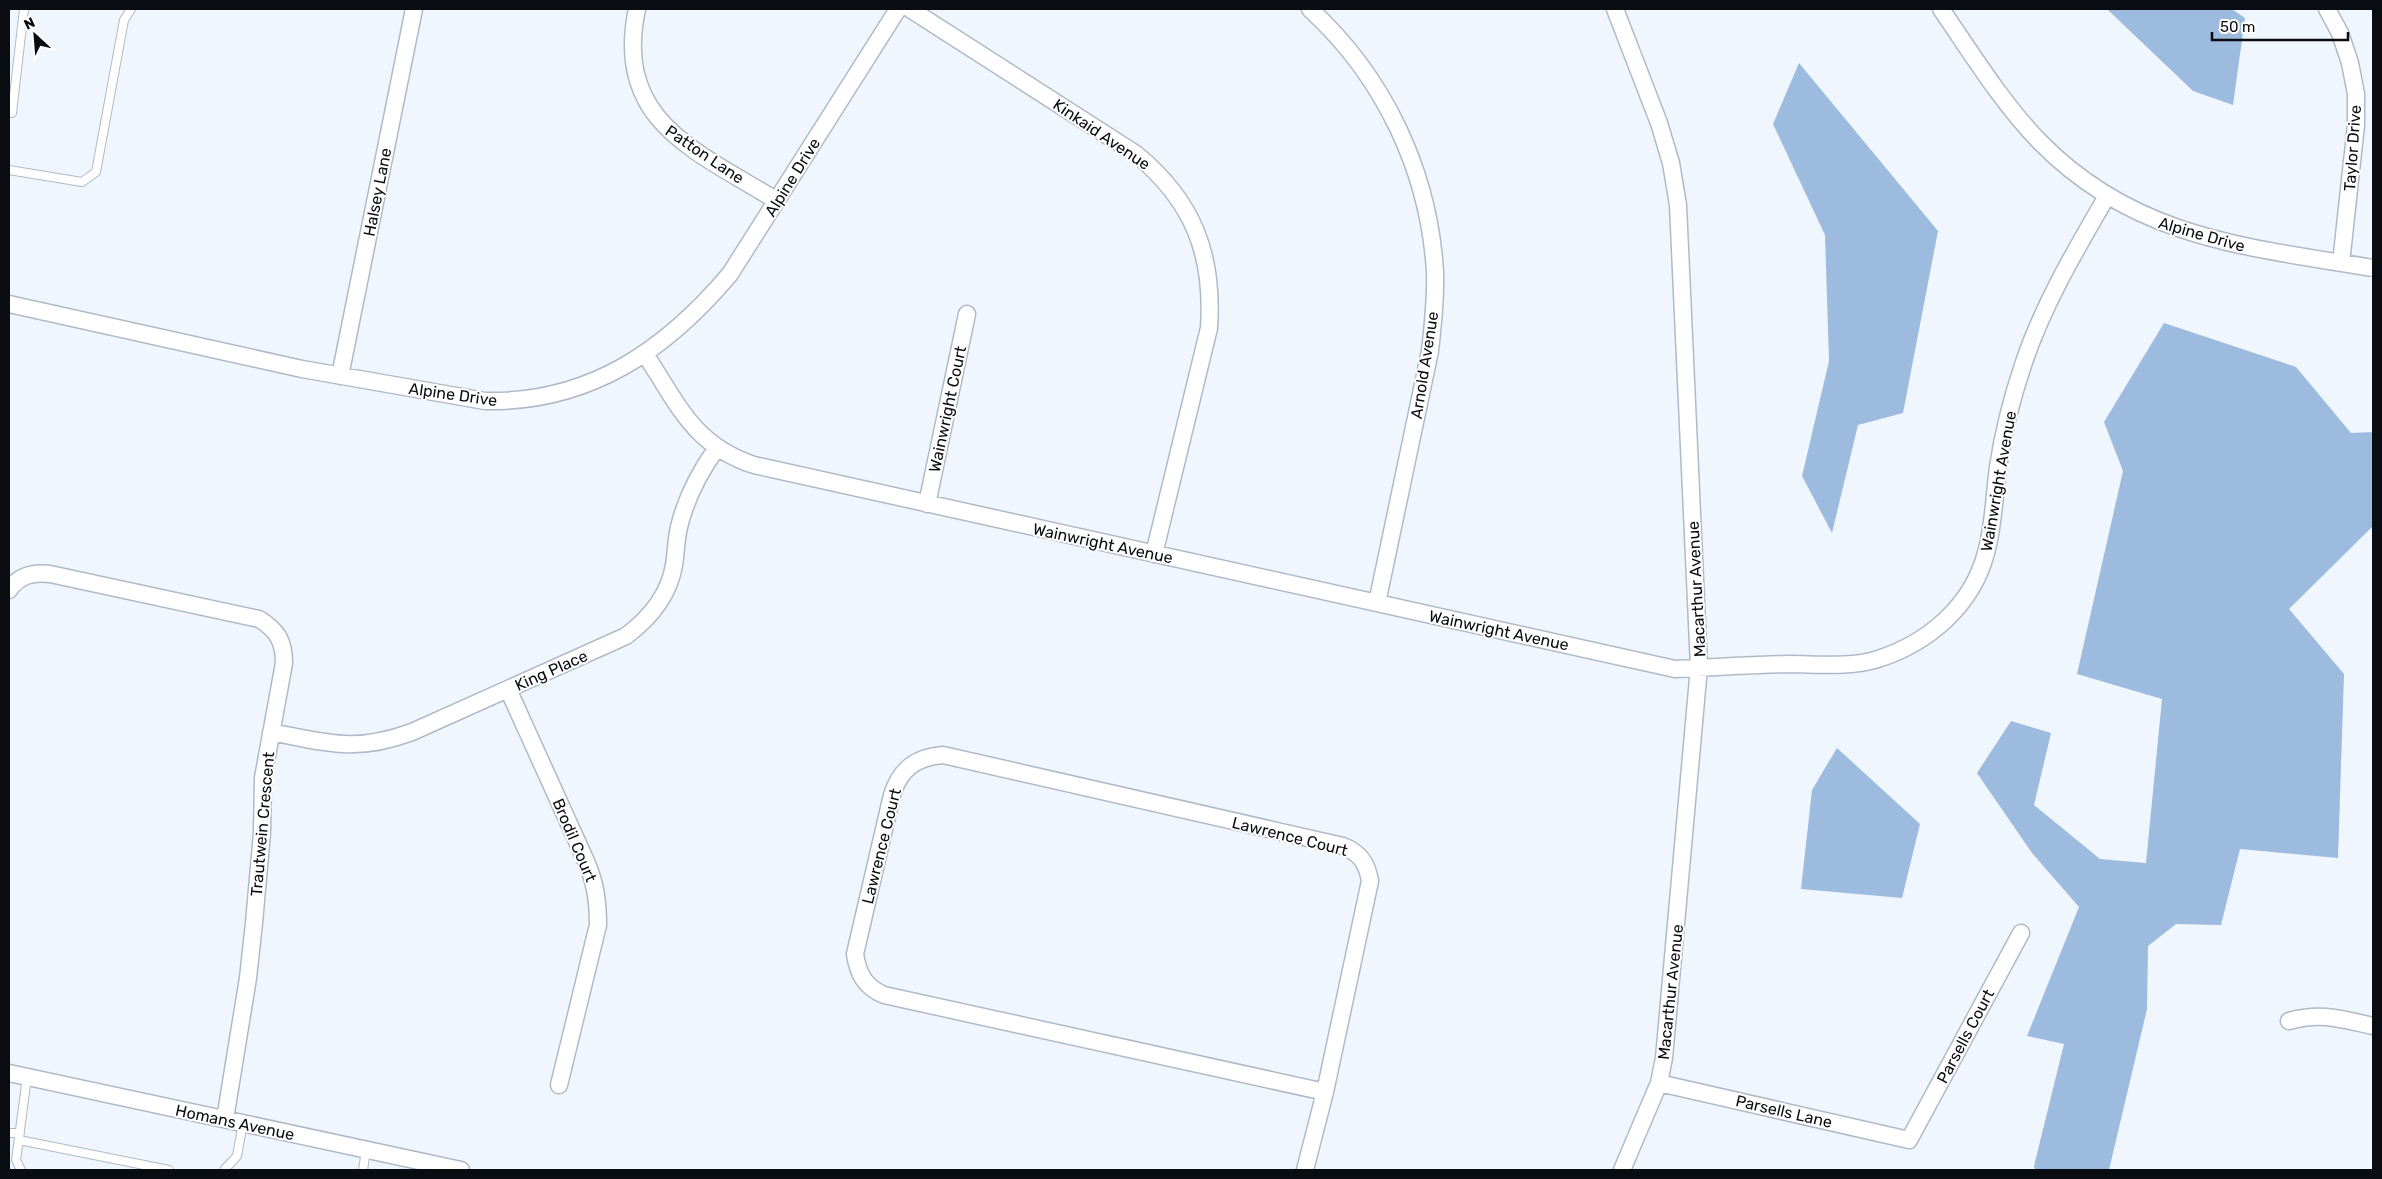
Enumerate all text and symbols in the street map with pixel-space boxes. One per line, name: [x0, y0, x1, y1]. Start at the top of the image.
north arrow: [10, 10, 60, 60]
scale bar: [2212, 10, 2348, 42]
text: N: [21, 14, 38, 34]
text: 50 m: [2220, 18, 2255, 36]
street label: Kinkaid Avenue: [1050, 95, 1154, 174]
street label: Taylor Drive: [2340, 104, 2365, 192]
street label: Patton Lane: [662, 121, 748, 188]
street label: Alpine Drive: [761, 134, 824, 220]
street label: Halsey Lane: [360, 146, 395, 238]
street label: Alpine Drive: [2156, 213, 2247, 256]
street label: Arnold Avenue: [1407, 310, 1442, 420]
street label: Wainwright Court: [925, 344, 970, 474]
street label: Alpine Drive: [407, 379, 498, 410]
street label: Wainwright Avenue: [1977, 409, 2020, 553]
street label: Wainwright Avenue: [1031, 519, 1175, 568]
street label: Macarthur Avenue: [1683, 520, 1710, 657]
street label: Wainwright Avenue: [1427, 606, 1571, 655]
street label: King Place: [512, 646, 590, 695]
street label: Trautwein Crescent: [247, 751, 278, 897]
street label: Lawrence Court: [858, 786, 905, 906]
street label: Brodil Court: [548, 796, 601, 885]
street label: Lawrence Court: [1230, 813, 1350, 860]
street label: Macarthur Avenue: [1654, 923, 1687, 1061]
street label: Parsells Court: [1933, 986, 1998, 1087]
street label: Parsells Lane: [1734, 1091, 1834, 1132]
street label: Homans Avenue: [174, 1101, 296, 1144]

